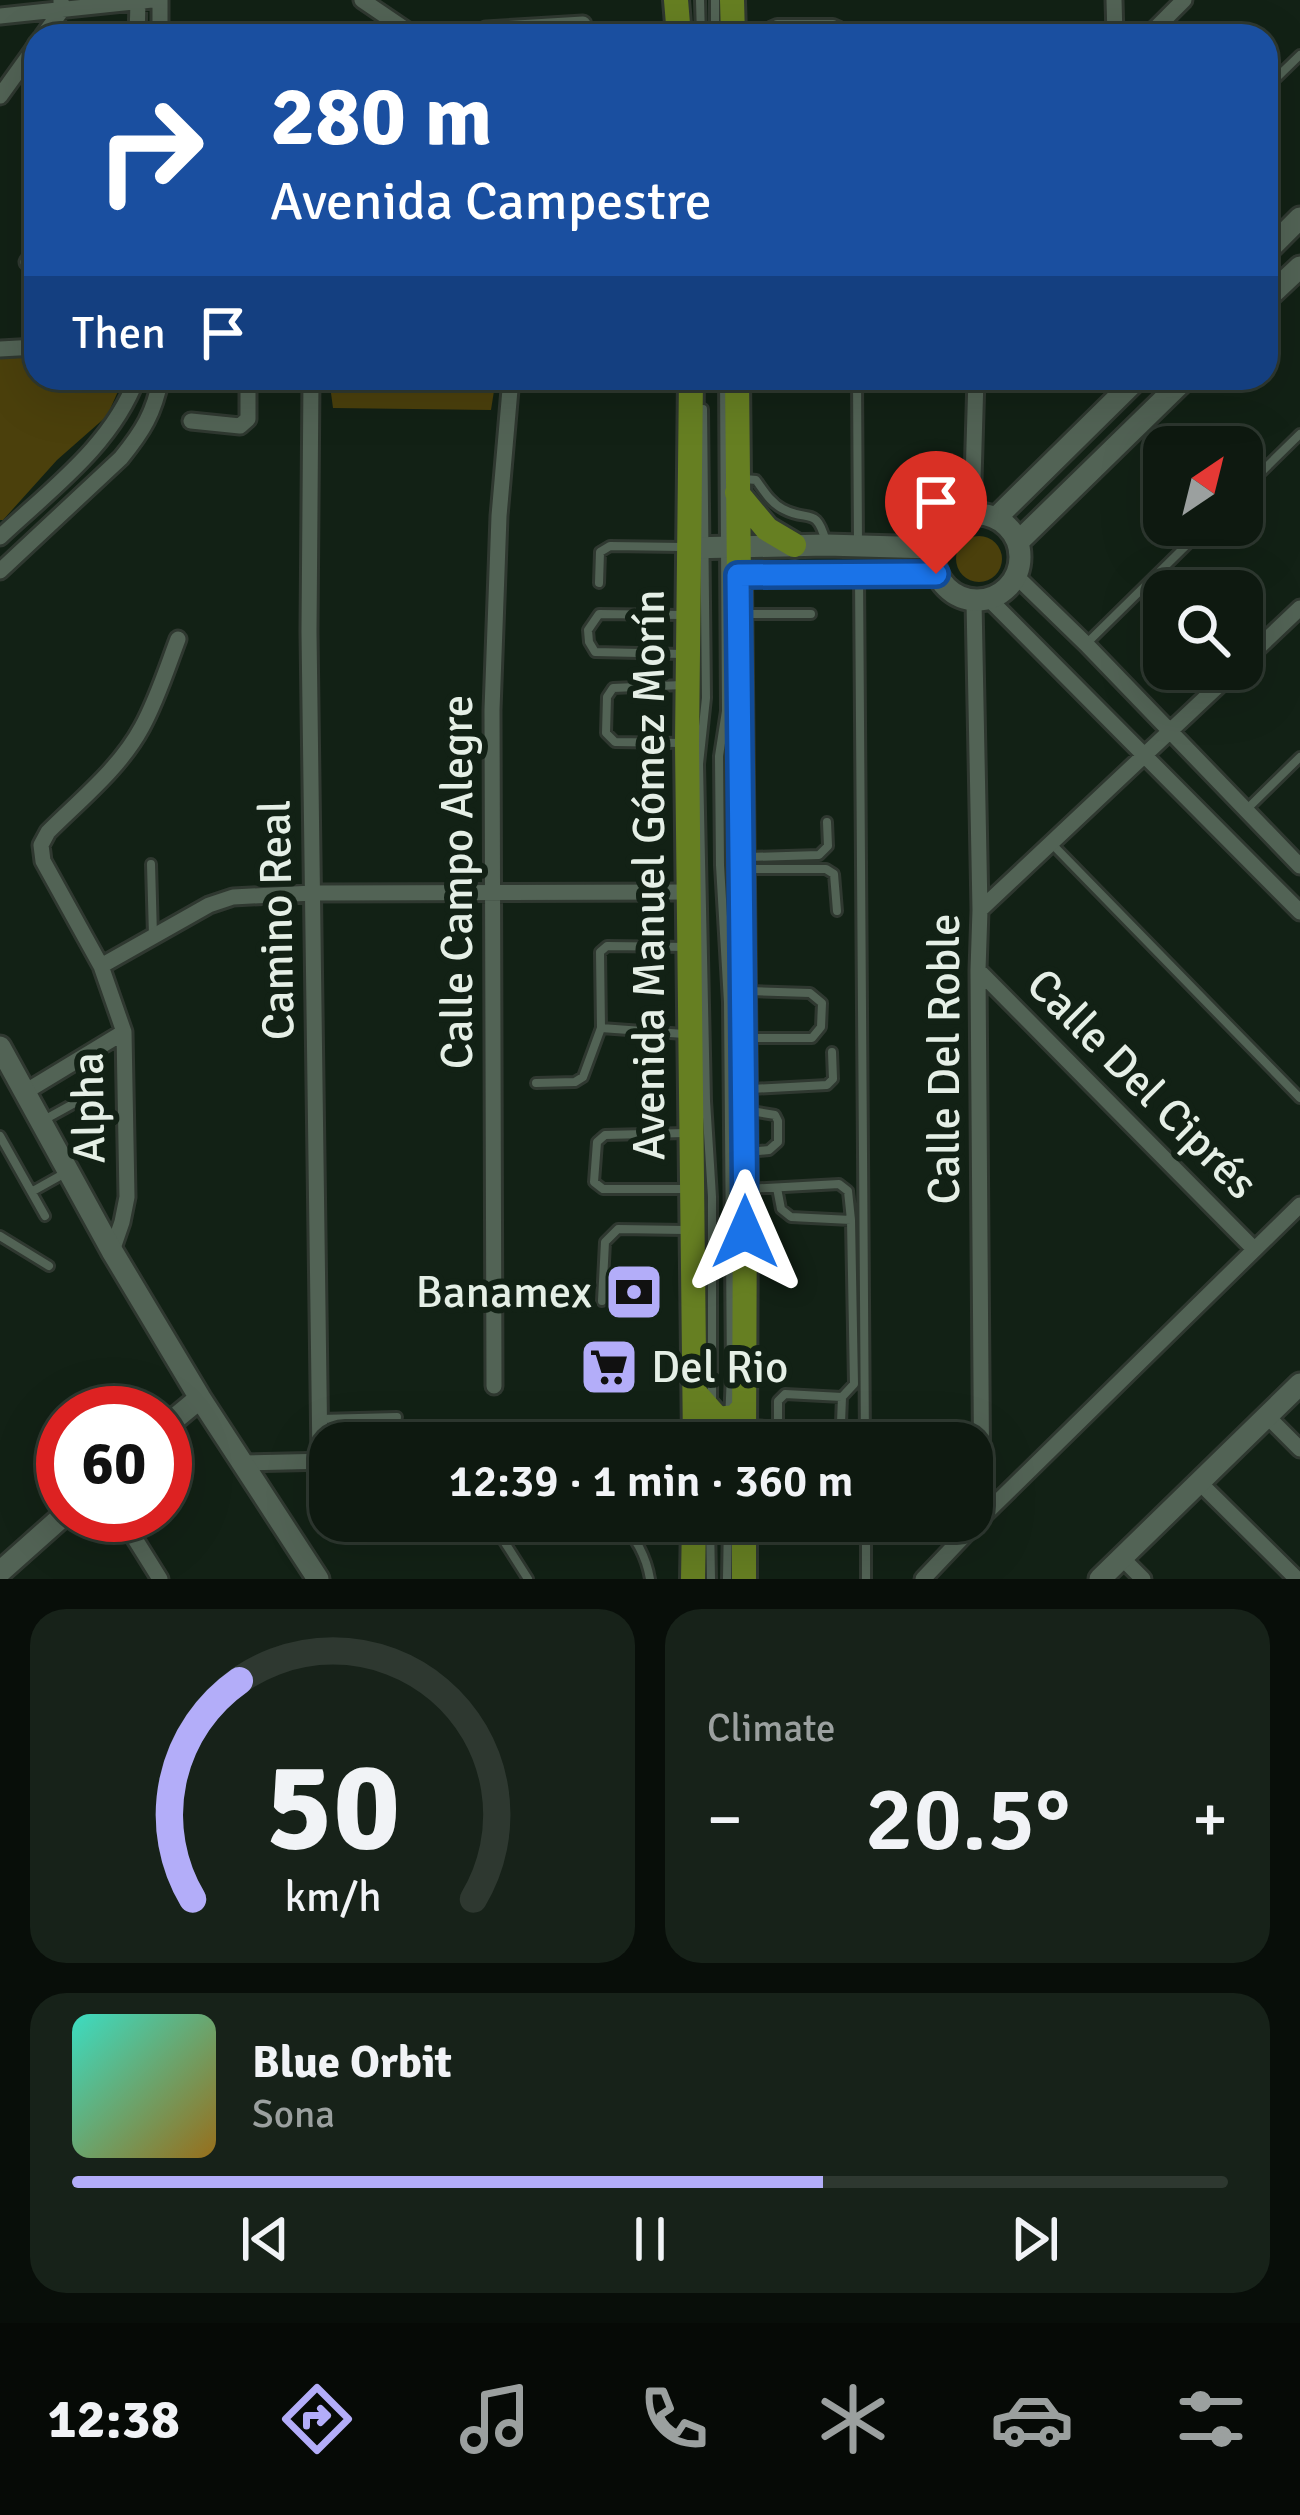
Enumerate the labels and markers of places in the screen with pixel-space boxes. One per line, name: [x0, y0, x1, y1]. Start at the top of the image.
pin: [885, 451, 987, 574]
bank icon: Banamex: [603, 1261, 665, 1323]
place label: Banamex: [415, 1265, 592, 1320]
supermarket icon: Del Rio: [578, 1336, 640, 1398]
place label: Del Rio: [651, 1340, 788, 1395]

